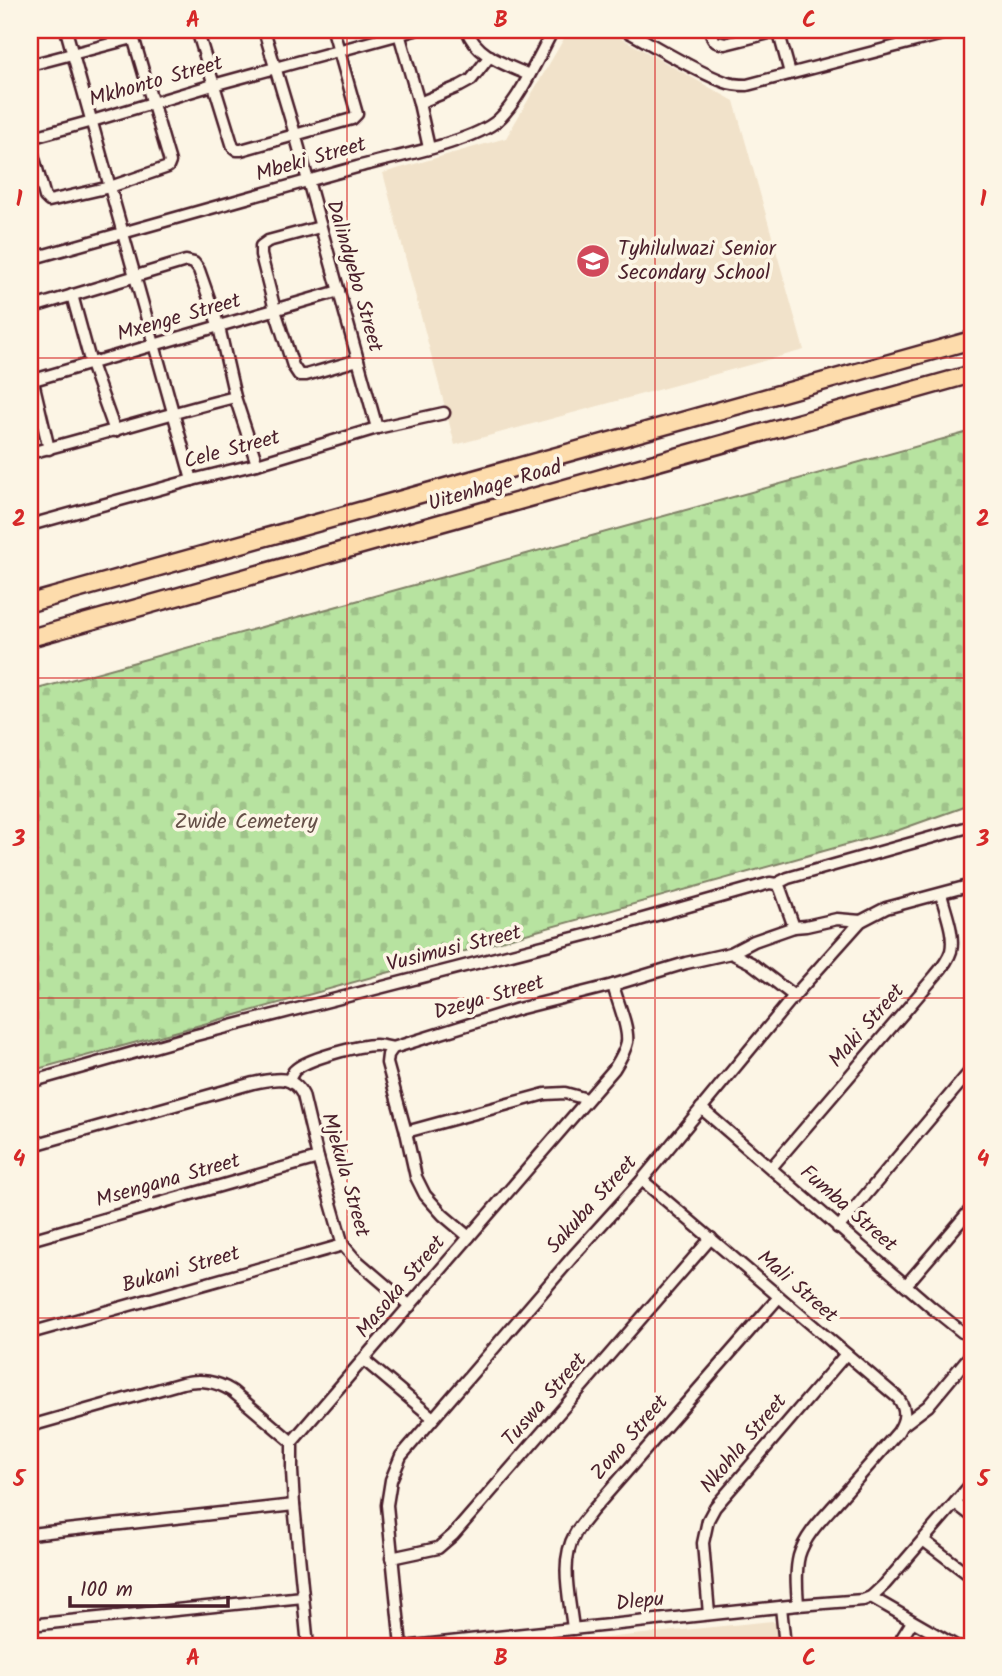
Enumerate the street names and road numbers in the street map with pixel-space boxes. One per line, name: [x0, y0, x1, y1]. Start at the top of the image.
street label: Mkhonto Street: [85, 47, 228, 117]
street label: Mbeki Street: [252, 128, 371, 192]
street label: Dalindyebo Street: [317, 196, 392, 357]
street label: Mxenge Street: [113, 284, 246, 351]
street label: Cele Street: [180, 421, 285, 479]
street label: Uitenhage Road: [424, 451, 566, 521]
street label: Vusimusi Street: [383, 916, 526, 982]
street label: Dzeya Street: [430, 966, 549, 1030]
street label: Maki Street: [821, 976, 914, 1076]
street label: Mjekula Street: [312, 1109, 379, 1242]
street label: Msengana Street: [92, 1144, 245, 1217]
street label: Sakuba Street: [538, 1147, 646, 1262]
street label: Fumba Street: [792, 1157, 905, 1262]
street label: Masoka Street: [348, 1227, 455, 1346]
street label: Bukani Street: [118, 1237, 245, 1303]
street label: Mali Street: [749, 1242, 846, 1332]
street label: Tuswa Street: [495, 1345, 596, 1455]
street label: Nkohla Street: [692, 1386, 796, 1501]
street label: Zono Street: [583, 1387, 677, 1488]
street label: Dlepu: [614, 1583, 666, 1621]

